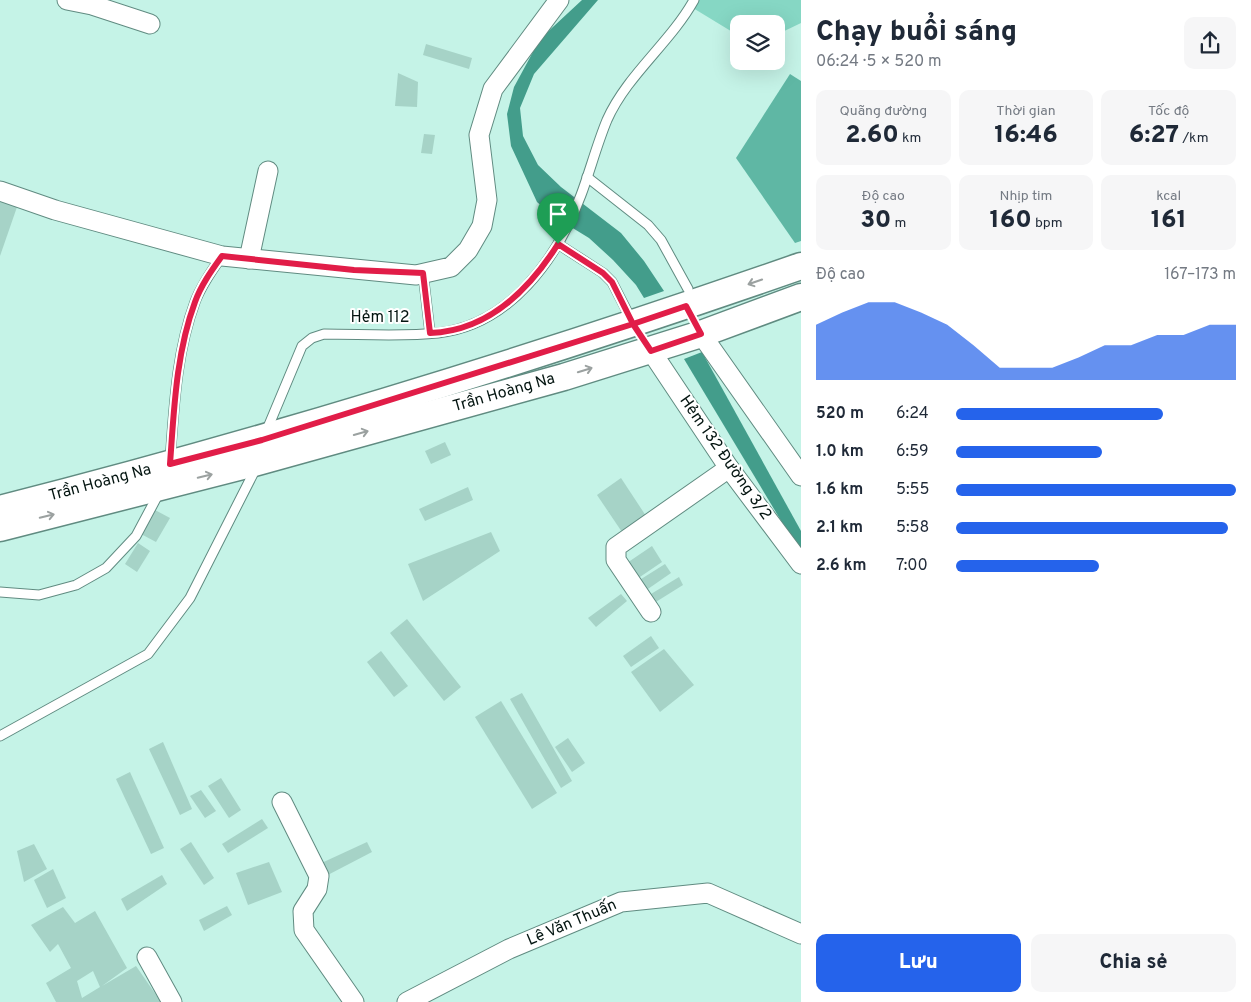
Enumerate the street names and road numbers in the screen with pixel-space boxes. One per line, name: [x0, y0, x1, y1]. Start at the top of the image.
street label: Hẻm 112: [350, 308, 410, 328]
street label: Trần Hoàng Na: [450, 368, 557, 417]
street label: Hẻm 132 Đường 3/2: [674, 392, 776, 524]
street label: Trần Hoàng Na: [46, 459, 153, 506]
street label: Lê Văn Thuấn: [524, 894, 620, 951]

